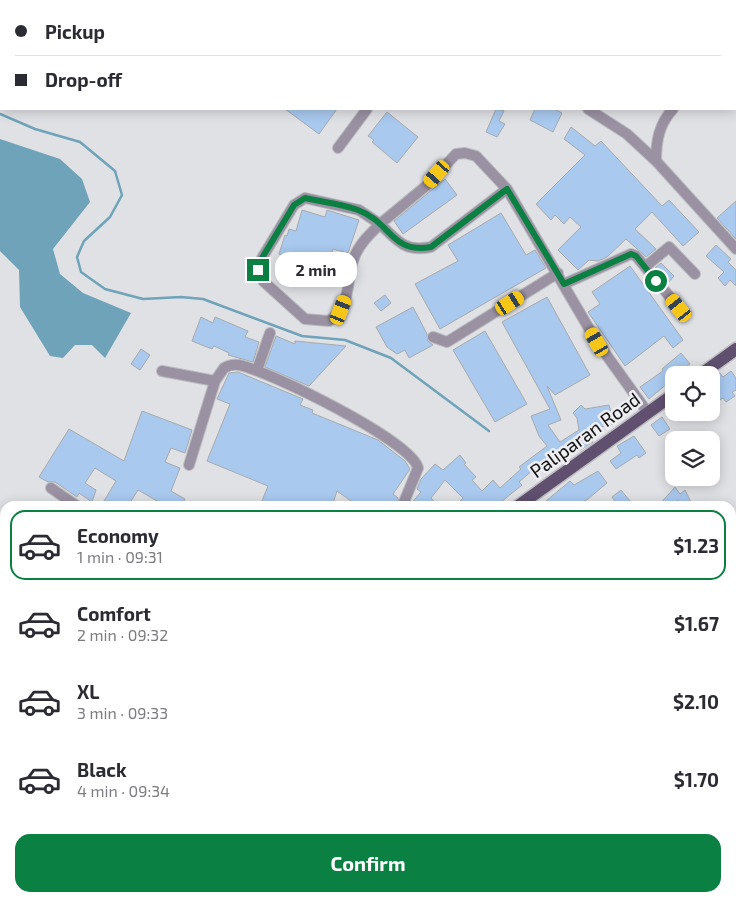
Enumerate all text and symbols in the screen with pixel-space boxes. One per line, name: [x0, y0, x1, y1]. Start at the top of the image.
text: Pickup: [45, 20, 105, 43]
text: Drop-off: [45, 68, 122, 91]
car: [421, 158, 452, 190]
callout: 2 min: [276, 252, 358, 288]
route end: [247, 259, 269, 281]
text: 2 min: [296, 260, 336, 279]
route start: [645, 270, 667, 292]
car: [493, 289, 526, 317]
car: [663, 292, 694, 324]
car: [328, 293, 353, 327]
car: [583, 325, 610, 359]
map controls: [665, 366, 720, 486]
button: locate: [665, 366, 720, 421]
street label: Paliparan Road: [525, 387, 644, 482]
button: layers: [665, 431, 720, 486]
icon: car: [17, 523, 62, 568]
text: Economy: [77, 524, 159, 547]
text: $1.23: [673, 534, 719, 557]
text: 1 min · 09:31: [77, 547, 163, 566]
icon: car: [17, 601, 62, 646]
text: Comfort: [77, 602, 151, 625]
text: $1.67: [674, 612, 719, 635]
text: 2 min · 09:32: [77, 625, 168, 644]
icon: car: [17, 679, 62, 724]
text: XL: [77, 680, 99, 703]
text: $2.10: [673, 690, 719, 713]
text: 3 min · 09:33: [77, 703, 168, 722]
icon: car: [17, 757, 62, 802]
text: Black: [77, 758, 127, 781]
text: $1.70: [674, 768, 719, 791]
text: 4 min · 09:34: [77, 781, 170, 800]
button: Confirm: [15, 834, 721, 892]

